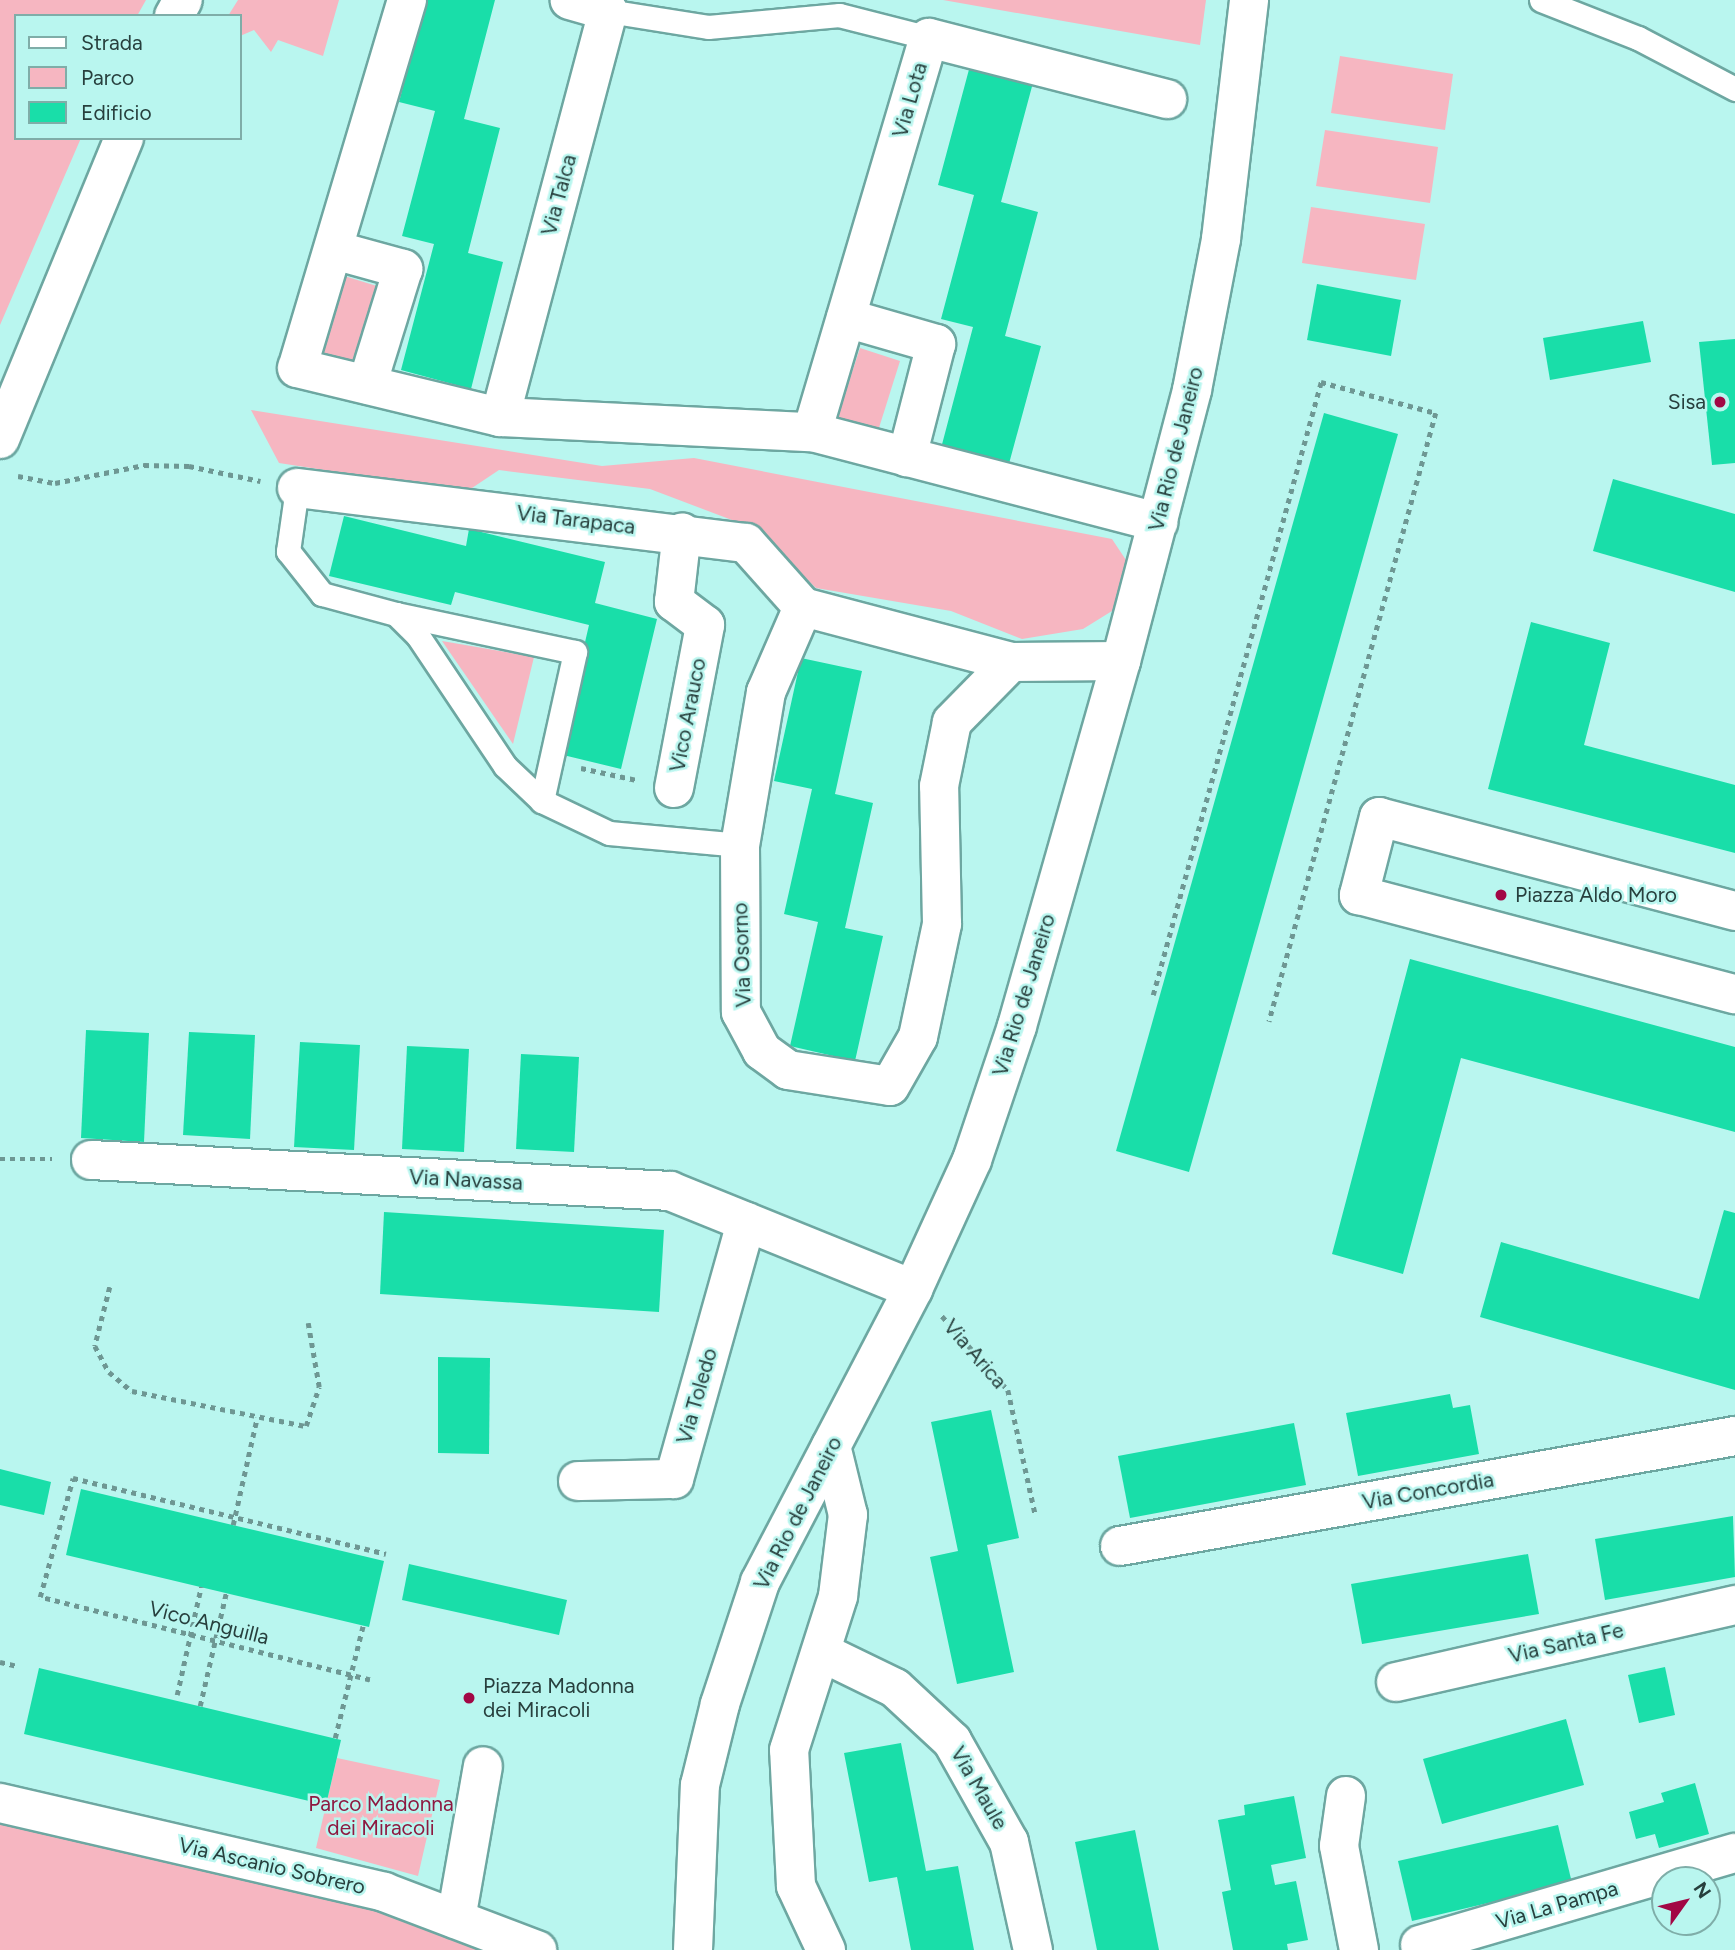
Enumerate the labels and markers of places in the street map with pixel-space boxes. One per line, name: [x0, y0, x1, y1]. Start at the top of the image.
place label: Sisa: [1668, 389, 1706, 415]
marker: Sisa: [1712, 394, 1728, 410]
place label: Piazza Aldo Moro: [1515, 882, 1677, 908]
marker: Piazza Aldo Moro: [1493, 887, 1509, 903]
place label: Piazza Madonna dei Miracoli: [483, 1673, 634, 1723]
marker: Piazza Madonna dei Miracoli: [461, 1690, 477, 1706]

